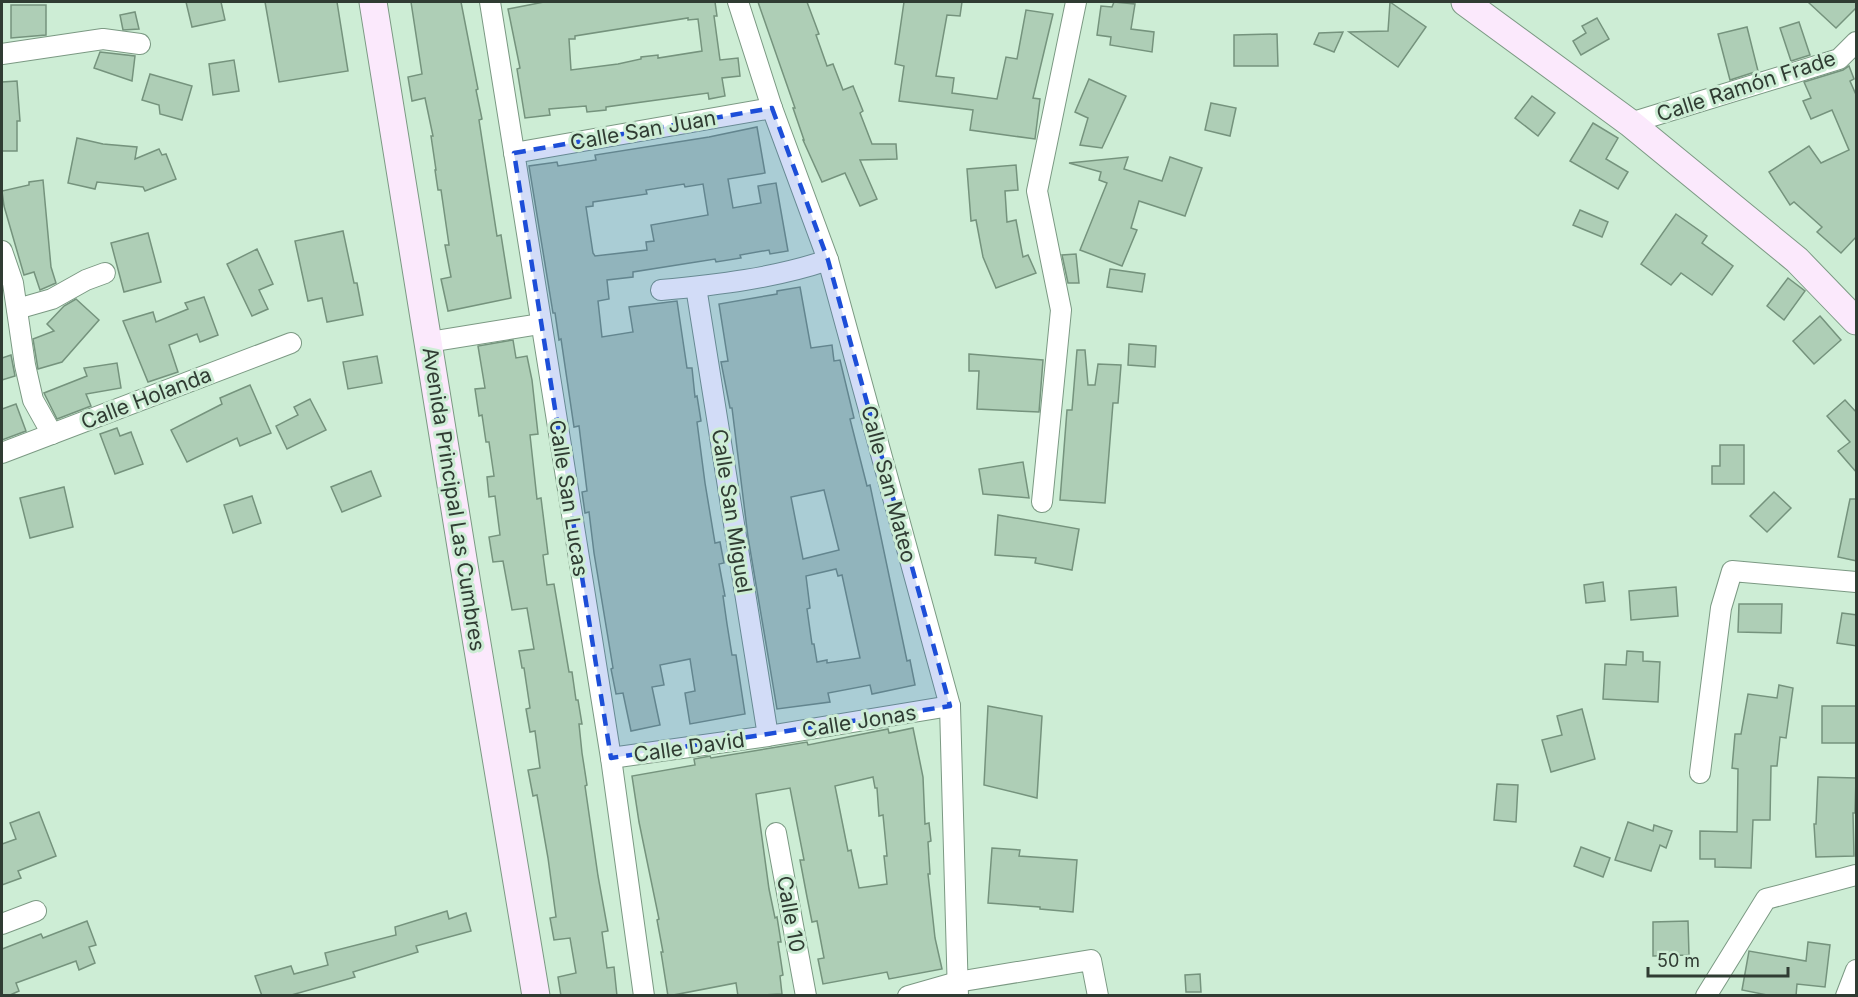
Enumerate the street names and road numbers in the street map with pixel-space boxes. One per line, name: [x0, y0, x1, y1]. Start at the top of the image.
street label: Calle Ramón Frade: [1653, 45, 1839, 127]
street label: Calle San Juan: [568, 105, 718, 155]
street label: Avenida Principal Las Cumbres: [418, 345, 490, 653]
street label: Calle Holanda: [77, 362, 215, 434]
street label: Calle San Mateo: [856, 403, 922, 565]
street label: Calle San Lucas: [544, 418, 594, 578]
street label: Calle San Miguel: [707, 427, 757, 595]
street label: Calle Jonas: [800, 700, 918, 742]
street label: Calle David: [632, 727, 746, 767]
street label: Calle 10: [772, 874, 810, 954]

